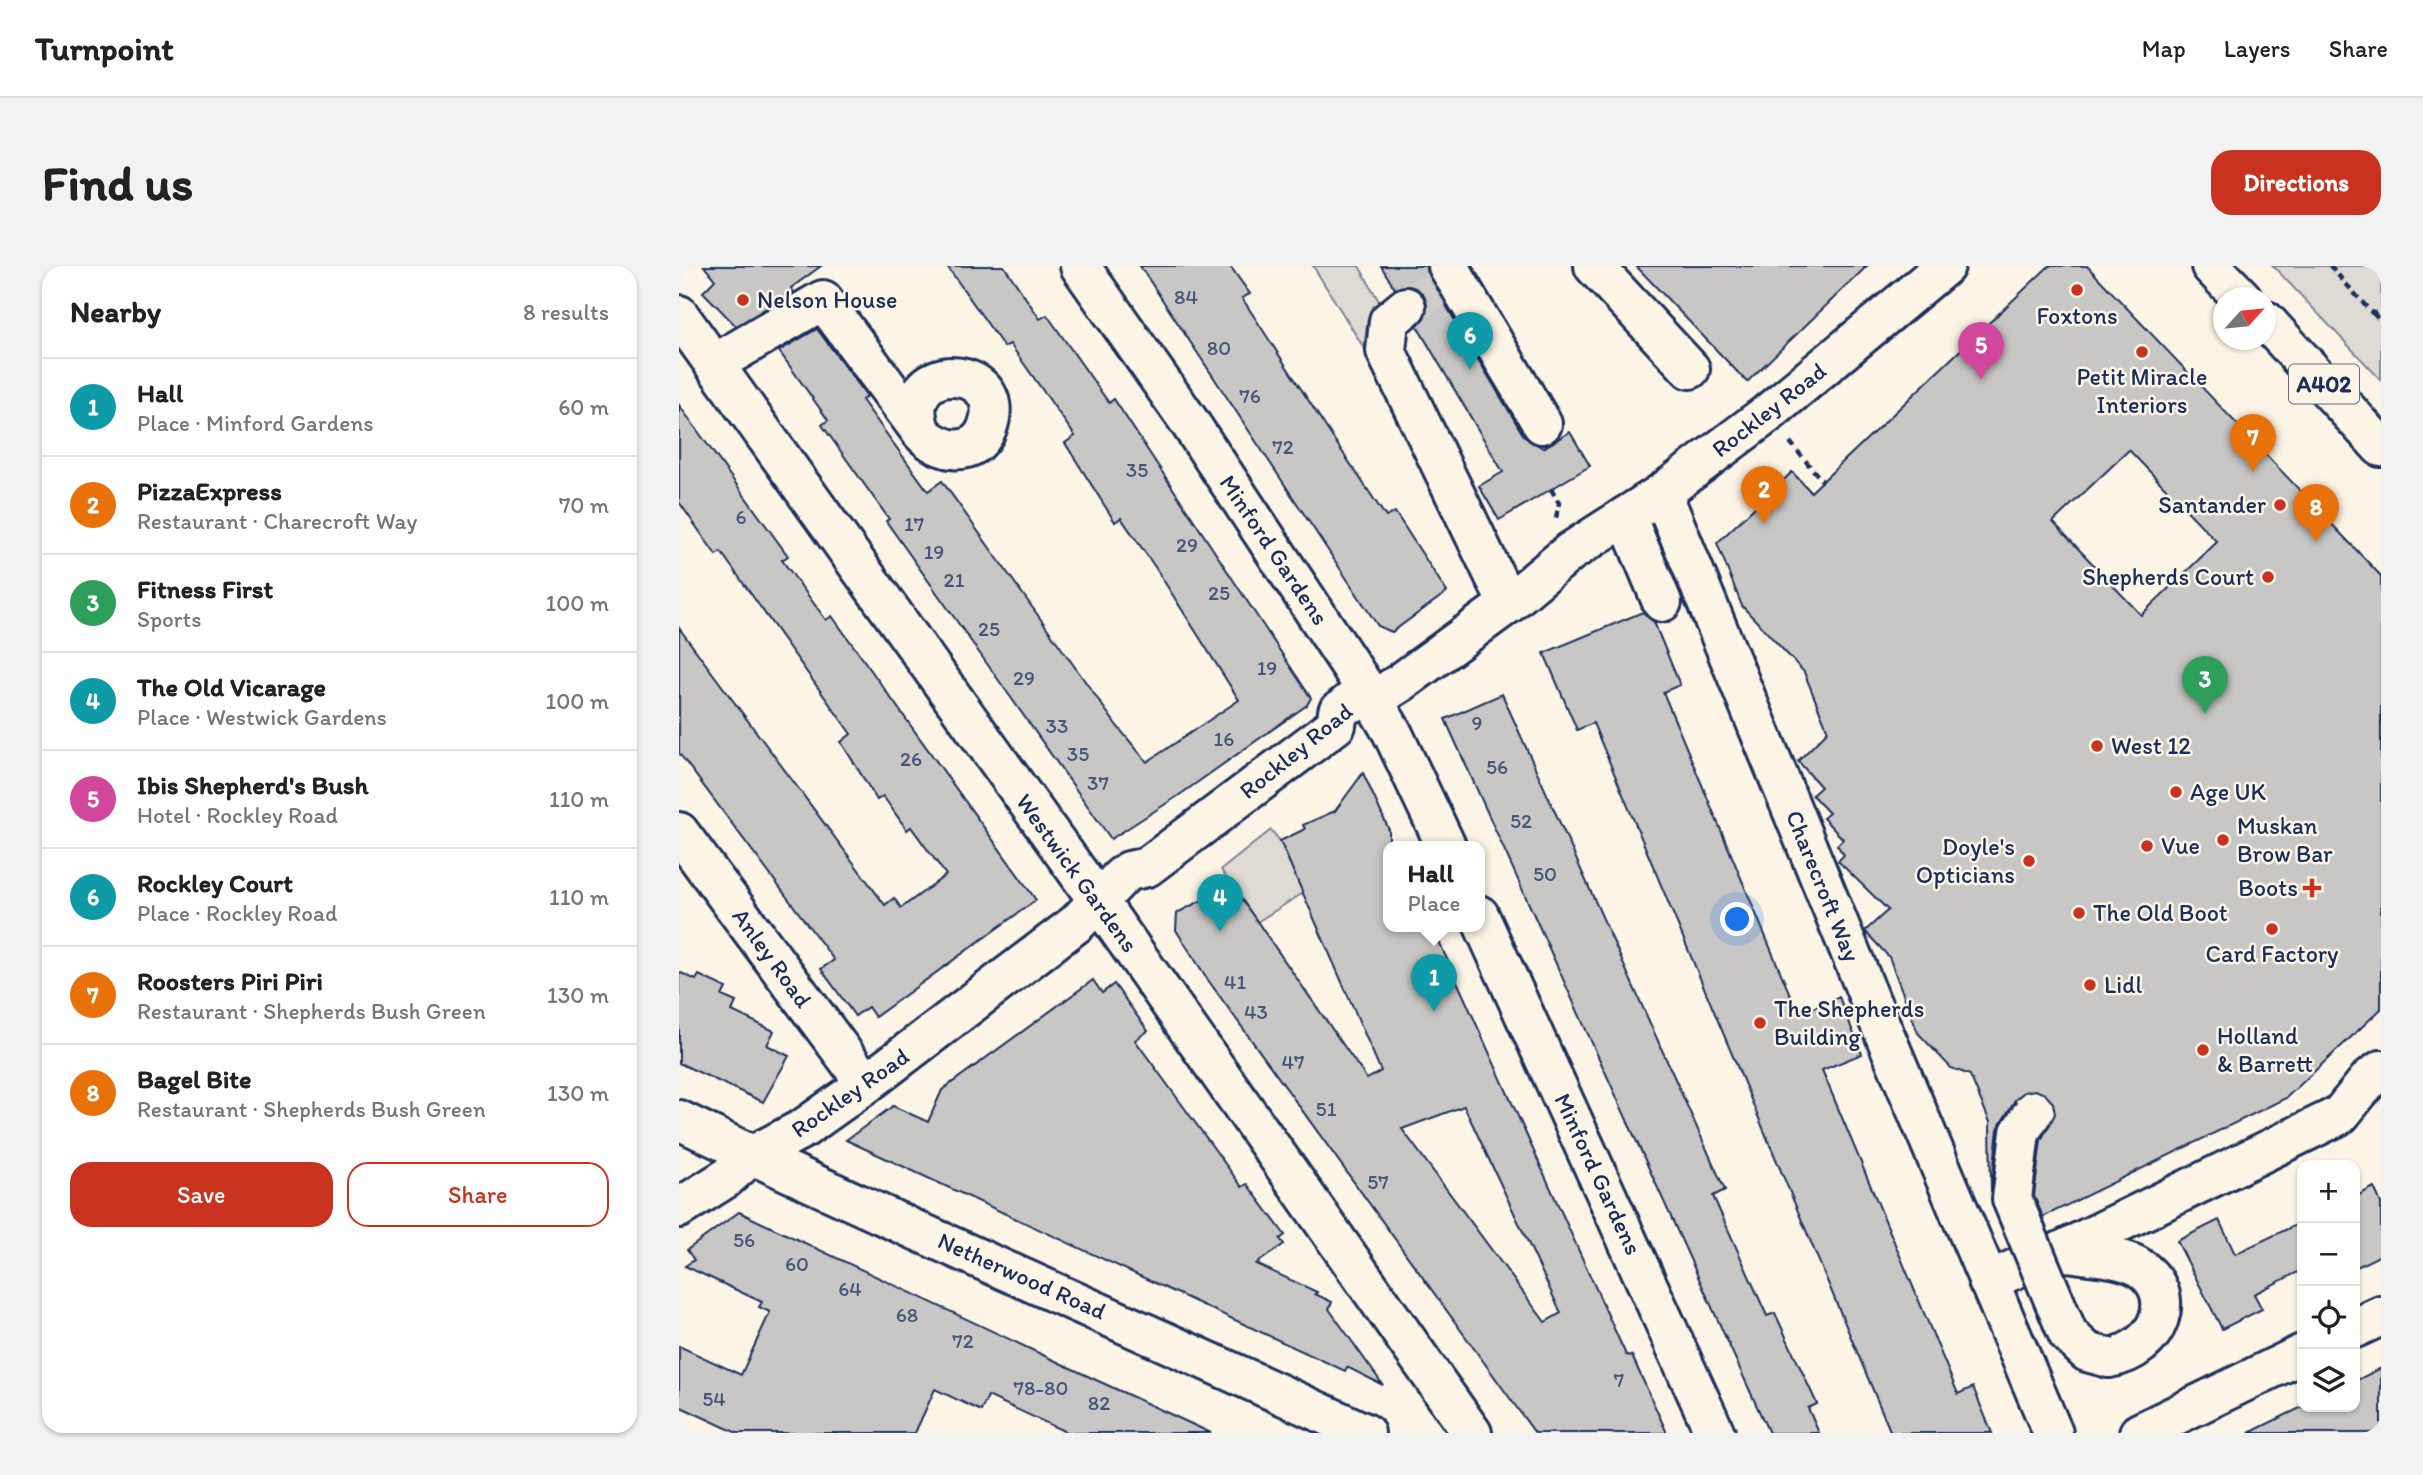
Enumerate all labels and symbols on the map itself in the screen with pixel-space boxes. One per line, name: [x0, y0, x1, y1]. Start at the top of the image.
marker: Foxtons: [2069, 282, 2085, 298]
house number: 84: [1174, 284, 1198, 309]
place label: Nelson House: [757, 285, 897, 314]
north arrow: [2213, 287, 2276, 350]
marker: Nelson House: [735, 292, 751, 308]
place label: Foxtons: [2036, 301, 2118, 330]
pin: 6: [1447, 312, 1493, 370]
pin: 5: [1958, 322, 2004, 380]
house number: 80: [1207, 335, 1231, 360]
marker: Petit Miracle Interiors: [2134, 344, 2150, 360]
street label: Rockley Road: [1706, 356, 1832, 463]
place label: Petit Miracle Interiors: [2077, 362, 2207, 419]
road number: A402: [2289, 365, 2359, 404]
house number: 76: [1239, 383, 1261, 408]
pin: 7: [2230, 414, 2276, 472]
house number: 72: [1272, 434, 1294, 459]
house number: 35: [1126, 457, 1148, 482]
pin: 2: [1741, 466, 1787, 524]
street label: Minford Gardens: [1214, 469, 1335, 630]
pin: 8: [2293, 484, 2339, 542]
place label: Santander: [2158, 490, 2266, 519]
marker: Santander: [2272, 497, 2288, 513]
house number: 6: [735, 504, 747, 529]
house number: 17: [904, 511, 924, 536]
house number: 29: [1176, 532, 1198, 557]
house number: 19: [924, 539, 944, 564]
place label: Shepherds Court: [2082, 562, 2254, 591]
house number: 21: [944, 567, 965, 592]
marker: Shepherds Court: [2260, 569, 2276, 585]
house number: 25: [1208, 580, 1230, 605]
house number: 25: [978, 616, 1000, 641]
house number: 19: [1257, 655, 1277, 680]
pin: 3: [2182, 656, 2228, 714]
house number: 29: [1013, 665, 1035, 690]
street label: Rockley Road: [1233, 696, 1358, 805]
house number: 9: [1472, 710, 1482, 735]
house number: 33: [1046, 713, 1068, 738]
house number: 16: [1214, 726, 1234, 751]
place label: West 12: [2111, 731, 2191, 760]
marker: West 12: [2089, 738, 2105, 754]
house number: 35: [1067, 741, 1089, 766]
house number: 26: [900, 746, 922, 771]
house number: 56: [1486, 754, 1508, 779]
house number: 37: [1087, 770, 1109, 795]
place label: Age UK: [2190, 777, 2266, 806]
marker: Age UK: [2168, 784, 2184, 800]
street label: Westwick Gardens: [1010, 788, 1145, 958]
street label: Charecroft Way: [1780, 806, 1867, 966]
house number: 52: [1510, 808, 1532, 833]
place label: Muskan Brow Bar: [2237, 811, 2333, 868]
place label: Vue: [2161, 831, 2200, 860]
place label: Doyle's Opticians: [1916, 832, 2015, 889]
marker: Muskan Brow Bar: [2215, 832, 2231, 848]
marker: Vue: [2139, 838, 2155, 854]
marker: Doyle's Opticians: [2021, 853, 2037, 869]
house number: 50: [1533, 861, 1557, 886]
place label: Boots: [2238, 873, 2298, 902]
pin: 4: [1197, 874, 1243, 932]
marker: Boots: [2304, 880, 2320, 896]
place label: The Old Boot: [2093, 898, 2228, 927]
street label: Anley Road: [726, 902, 818, 1013]
your location: [1720, 902, 1754, 936]
marker: The Old Boot: [2071, 905, 2087, 921]
marker: Card Factory: [2264, 921, 2280, 937]
place label: Card Factory: [2206, 939, 2339, 968]
pin: 1: [1411, 954, 1457, 1012]
house number: 41: [1224, 969, 1246, 994]
place label: Lidl: [2104, 970, 2143, 999]
marker: Lidl: [2082, 977, 2098, 993]
place label: The Shepherds Building: [1774, 994, 1924, 1051]
house number: 43: [1244, 999, 1268, 1024]
marker: The Shepherds Building: [1752, 1015, 1768, 1031]
place label: Holland & Barrett: [2217, 1021, 2313, 1078]
street label: Rockley Road: [785, 1041, 914, 1144]
marker: Holland & Barrett: [2195, 1042, 2211, 1058]
house number: 47: [1281, 1049, 1305, 1074]
street label: Minford Gardens: [1548, 1088, 1649, 1259]
house number: 51: [1316, 1096, 1337, 1121]
house number: 57: [1367, 1169, 1389, 1194]
street label: Netherwood Road: [934, 1225, 1111, 1326]
house number: 56: [733, 1227, 755, 1252]
house number: 60: [785, 1251, 809, 1276]
house number: 64: [838, 1276, 862, 1301]
house number: 68: [896, 1302, 918, 1327]
house number: 72: [952, 1328, 974, 1353]
house number: 7: [1614, 1367, 1624, 1392]
house number: 78-80: [1014, 1375, 1068, 1400]
house number: 54: [702, 1386, 726, 1411]
house number: 82: [1088, 1390, 1110, 1415]

